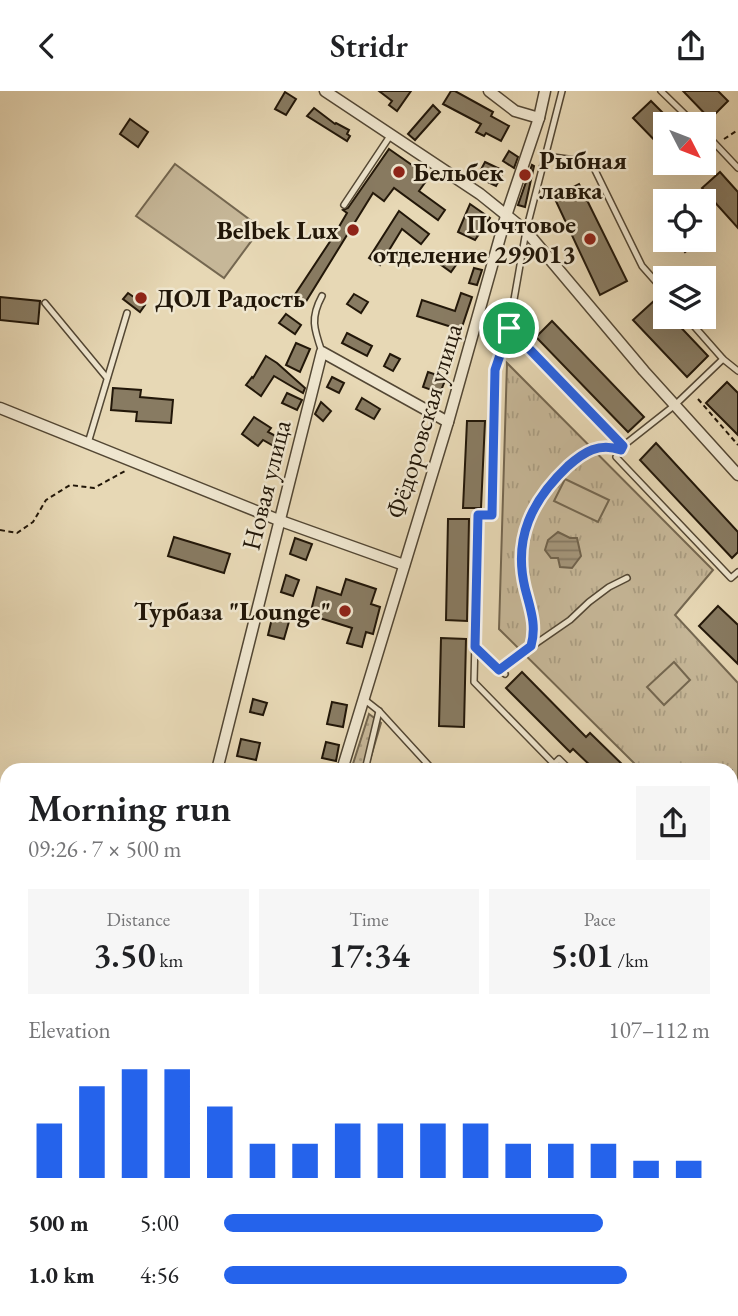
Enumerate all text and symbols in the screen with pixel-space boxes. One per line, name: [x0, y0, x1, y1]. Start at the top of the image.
text: Stridr: [330, 25, 408, 67]
icon: back: [28, 27, 66, 65]
icon: share: [672, 27, 710, 65]
north arrow: [653, 112, 716, 175]
map controls: [653, 112, 716, 329]
place label: Рыбная лавка: [539, 143, 627, 207]
place label: Бельбек: [413, 155, 504, 189]
marker: Бельбек: [391, 164, 407, 180]
marker: Рыбная лавка: [517, 167, 533, 183]
button: locate: [653, 189, 716, 252]
place label: Почтовое отделение 299013: [373, 207, 576, 271]
place label: Belbek Lux: [216, 213, 339, 247]
marker: Belbek Lux: [345, 222, 361, 238]
marker: Почтовое отделение 299013: [582, 231, 598, 247]
button: layers: [653, 266, 716, 329]
place label: ДОЛ Радость: [155, 281, 305, 315]
marker: ДОЛ Радость: [133, 290, 149, 306]
pin: [479, 298, 539, 358]
icon: arrive: [490, 309, 528, 347]
street label: Фёдоровская улица: [378, 319, 470, 523]
street label: Новая улица: [233, 416, 299, 554]
place label: Турбаза "Lounge": [134, 594, 331, 628]
marker: Турбаза "Lounge": [337, 603, 353, 619]
text: Morning run: [28, 783, 231, 832]
button: share: [636, 786, 710, 860]
text: 09:26 · 7 × 500 m: [28, 834, 181, 864]
text: Distance: [107, 907, 170, 932]
text: Time: [349, 907, 389, 932]
text: Pace: [584, 907, 616, 932]
text: 3.50: [93, 932, 156, 977]
text: 17:34: [328, 932, 410, 977]
text: 5:01: [550, 932, 614, 977]
text: km: [156, 948, 183, 973]
text: /km: [614, 948, 649, 973]
text: Elevation: [28, 1015, 111, 1045]
text: 107–112 m: [609, 1015, 710, 1045]
text: 500 m: [28, 1208, 89, 1238]
text: 5:00: [140, 1208, 179, 1238]
text: 1.0 km: [28, 1260, 95, 1290]
text: 4:56: [140, 1260, 179, 1290]

